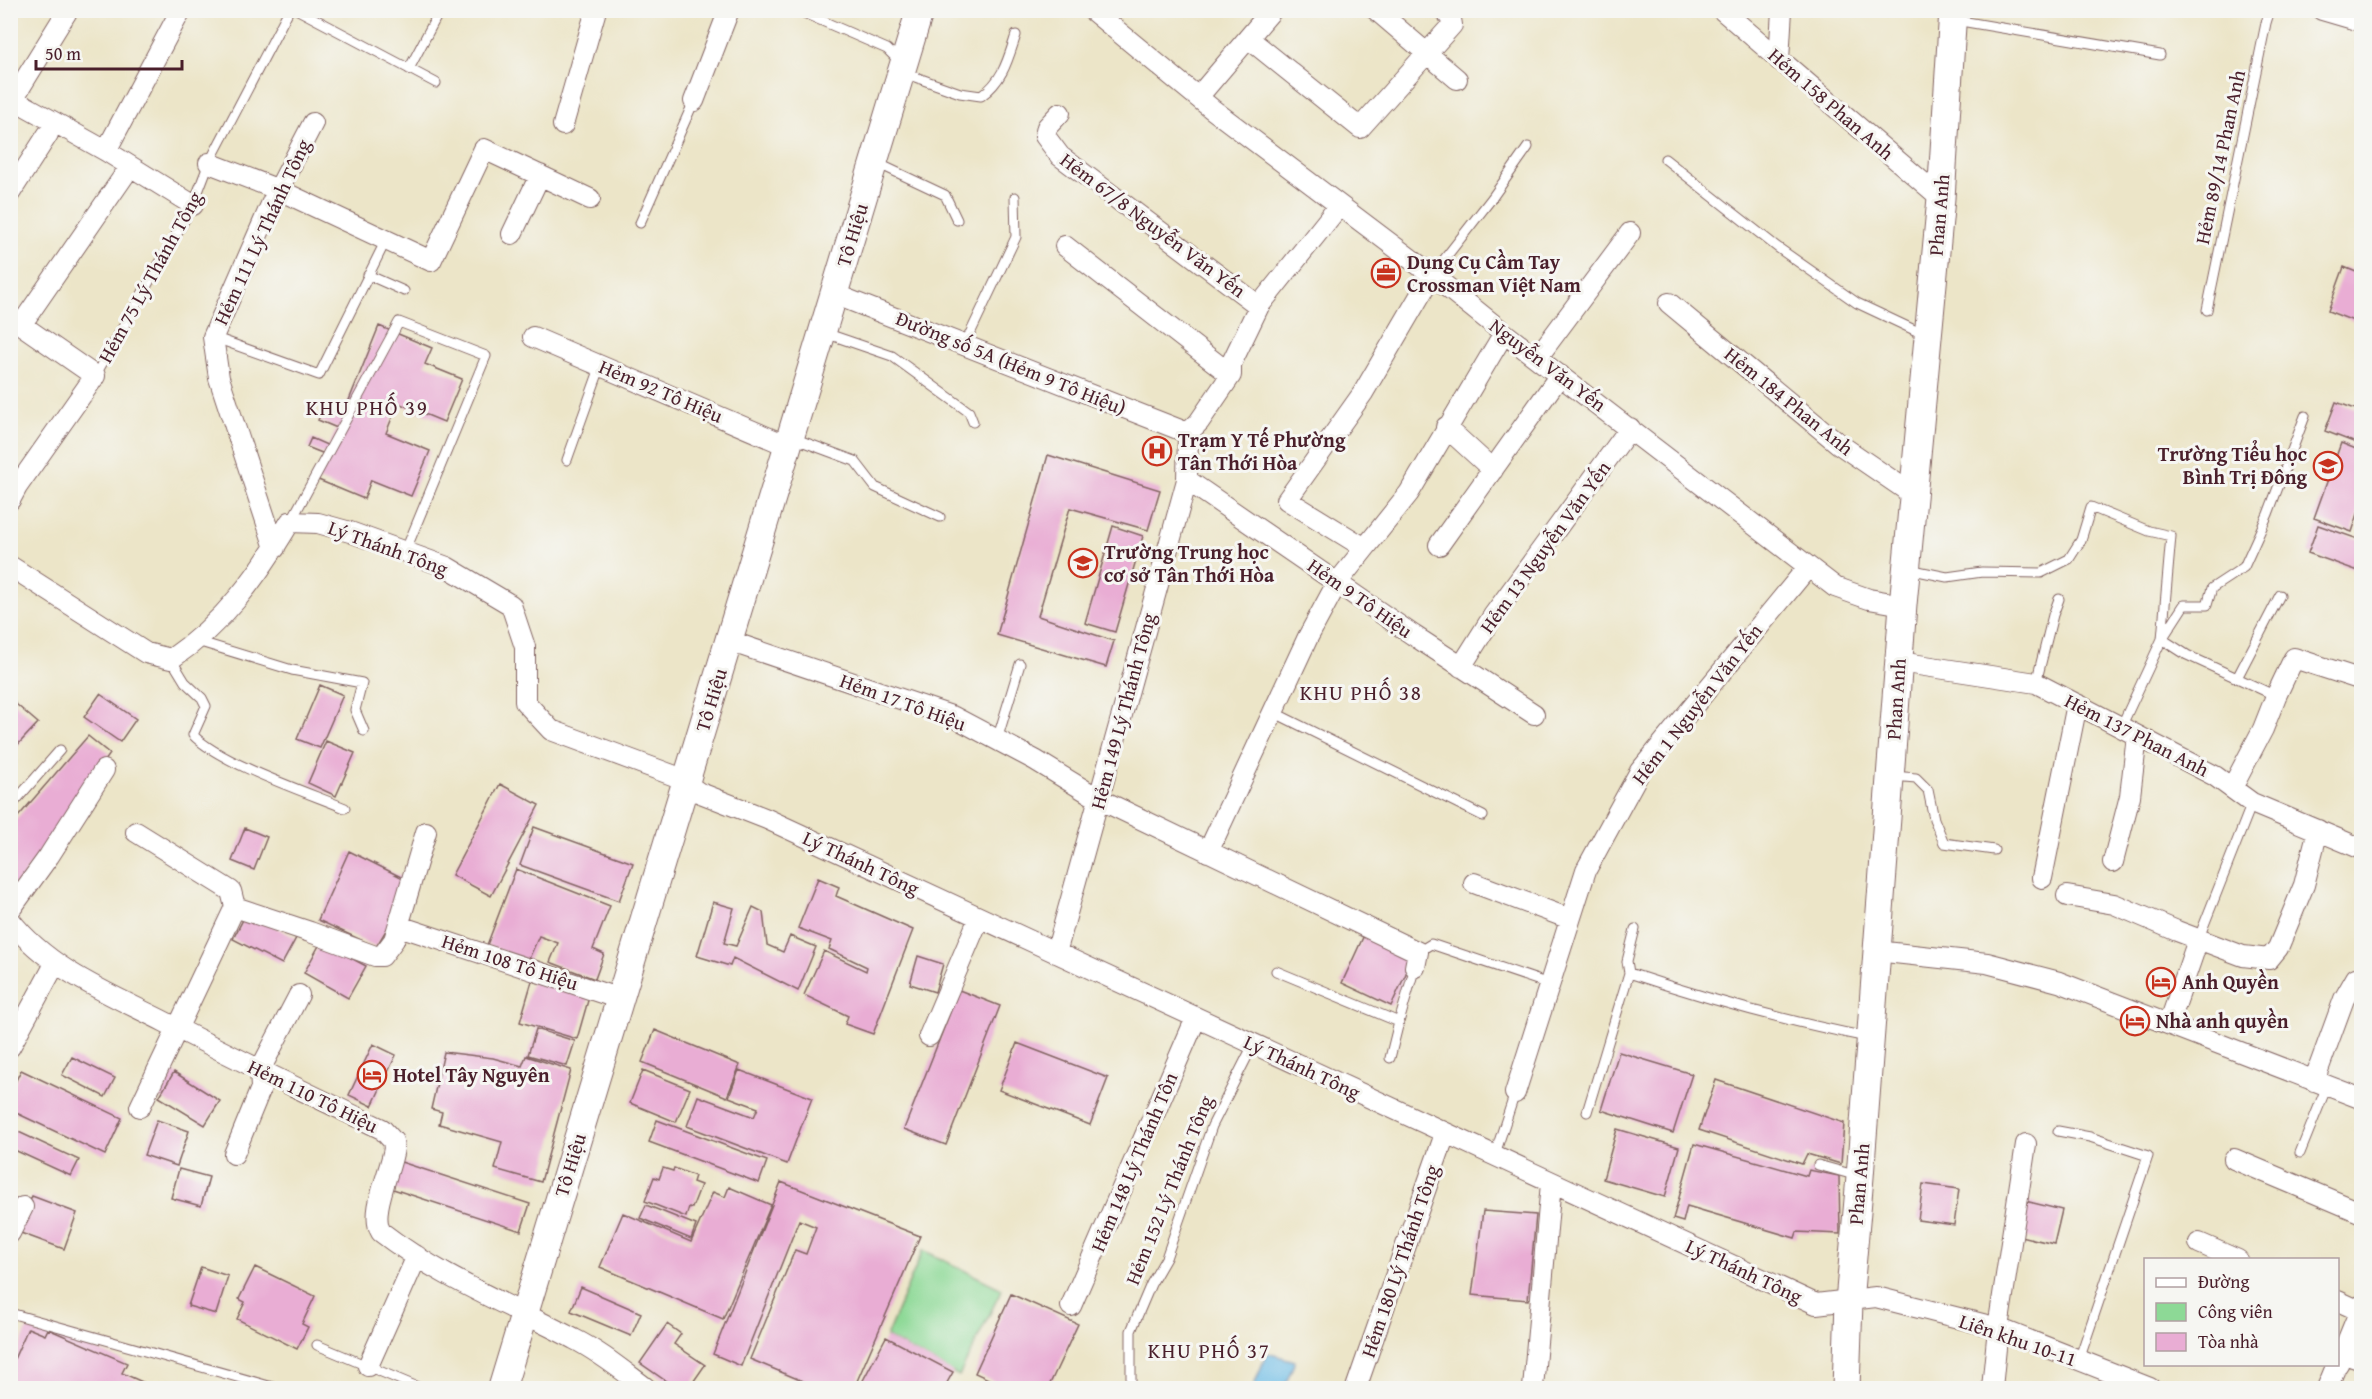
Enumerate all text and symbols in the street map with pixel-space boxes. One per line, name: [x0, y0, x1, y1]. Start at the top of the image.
scale bar: [36, 33, 182, 71]
text: 50 m: [45, 40, 81, 67]
street label: Hẻm 158 Phan Anh: [1762, 41, 1901, 167]
street label: Hẻm 89/14 Phan Anh: [2187, 67, 2252, 247]
street label: Hẻm 111 Lý Thánh Tông: [206, 134, 317, 330]
street label: Hẻm 67/8 Nguyễn Văn Yến: [1054, 145, 1252, 304]
street label: Phan Anh: [1920, 173, 1957, 257]
street label: Hẻm 75 Lý Thánh Tông: [90, 185, 209, 368]
street label: Tô Hiệu: [828, 199, 875, 270]
place label: Dụng Cụ Cầm Tay Crossman Việt Nam: [1407, 247, 1581, 299]
office icon: Dụng Cụ Cầm Tay Crossman Việt Nam: [1370, 257, 1402, 289]
street label: Đường số 5A (Hẻm 9 Tô Hiệu): [892, 303, 1130, 422]
street label: Nguyễn Văn Yến: [1484, 311, 1613, 418]
street label: Hẻm 184 Phan Anh: [1719, 340, 1860, 462]
street label: Hẻm 92 Tô Hiệu: [595, 351, 728, 430]
district label: KHU PHỐ 39: [306, 392, 428, 423]
place label: Trạm Y Tế Phường Tân Thới Hòa: [1178, 425, 1346, 477]
hospital icon: Trạm Y Tế Phường Tân Thới Hòa: [1141, 435, 1173, 467]
place label: Trường Tiểu học Bình Trị Đông: [2158, 439, 2307, 491]
school or university icon: Trường Tiểu học Bình Trị Đông: [2312, 450, 2344, 482]
street label: Hẻm 13 Nguyễn Văn Yến: [1472, 455, 1617, 639]
street label: Lý Thánh Tông: [324, 512, 452, 583]
place label: Trường Trung học cơ sở Tân Thới Hòa: [1104, 537, 1275, 589]
school or university icon: Trường Trung học cơ sở Tân Thới Hòa: [1067, 547, 1099, 579]
street label: Hẻm 9 Tô Hiệu: [1302, 551, 1419, 645]
street label: Hẻm 149 Lý Thánh Tông: [1082, 609, 1163, 812]
street label: Hẻm 1 Nguyễn Văn Yến: [1625, 617, 1769, 790]
street label: Phan Anh: [1878, 657, 1913, 741]
street label: Tô Hiệu: [687, 664, 734, 735]
street label: Hẻm 17 Tô Hiệu: [836, 665, 970, 738]
district label: KHU PHỐ 38: [1300, 677, 1422, 708]
street label: Hẻm 137 Phan Anh: [2060, 686, 2214, 783]
street label: Lý Thánh Tông: [798, 823, 924, 902]
street label: Hẻm 108 Tô Hiệu: [438, 926, 582, 997]
hotel icon: Anh Quyền: [2145, 966, 2177, 998]
place label: Anh Quyền: [2182, 967, 2279, 996]
hotel icon: Nhà anh quyền: [2119, 1005, 2151, 1037]
place label: Nhà anh quyền: [2156, 1006, 2289, 1035]
street label: Lý Thánh Tông: [1239, 1027, 1365, 1106]
street label: Hẻm 110 Tô Hiệu: [243, 1051, 383, 1140]
hotel icon: Hotel Tây Nguyên: [356, 1059, 388, 1091]
place label: Hotel Tây Nguyên: [393, 1060, 550, 1089]
street label: Hẻm 148 Lý Thánh Tôn: [1083, 1068, 1184, 1256]
street label: Hẻm 152 Lý Thánh Tông: [1117, 1091, 1220, 1289]
street label: Tô Hiệu: [546, 1129, 593, 1200]
street label: Phan Anh: [1840, 1142, 1877, 1226]
street label: Hẻm 180 Lý Thánh Tông: [1353, 1161, 1446, 1361]
street label: Lý Thánh Tông: [1681, 1231, 1807, 1310]
legend: [2144, 1258, 2339, 1366]
text: Đường: [2198, 1268, 2249, 1295]
text: Công viên: [2198, 1298, 2273, 1325]
street label: Liên khu 10-11: [1956, 1306, 2081, 1373]
text: Tòa nhà: [2198, 1328, 2259, 1355]
district label: KHU PHỐ 37: [1148, 1335, 1270, 1366]

